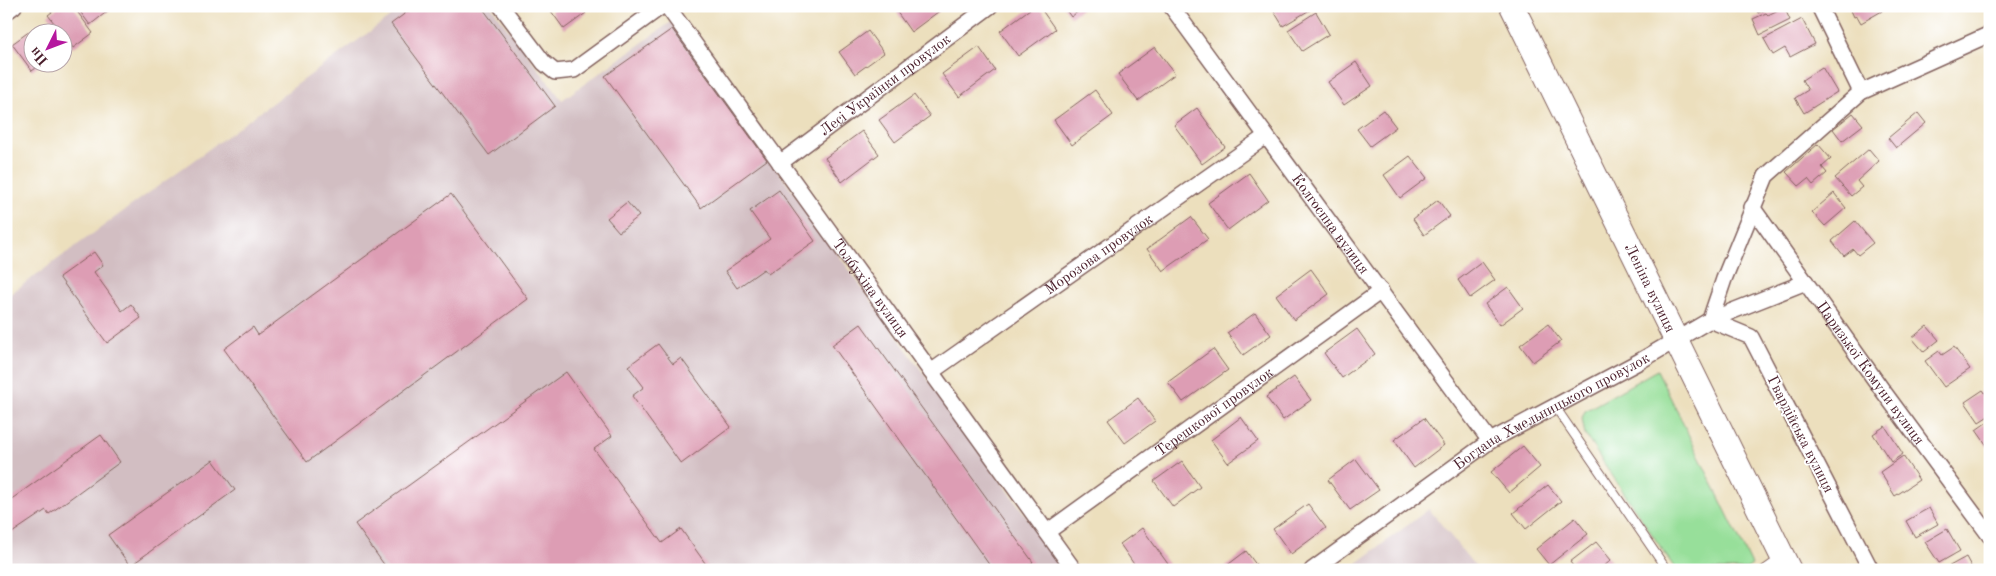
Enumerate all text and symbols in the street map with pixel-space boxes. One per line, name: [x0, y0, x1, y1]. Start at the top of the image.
north arrow: [22, 22, 72, 72]
street label: Лесі Українки провулок: [818, 32, 954, 139]
text: Пн: [27, 44, 51, 68]
street label: Колгоспна вулиця: [1288, 172, 1371, 278]
street label: Морозова провулок: [1043, 212, 1157, 298]
street label: Толбухіна вулиця: [829, 237, 910, 341]
street label: Леніна вулиця: [1621, 242, 1677, 335]
street label: Паризької Комуни вулиця: [1813, 299, 1926, 448]
street label: Богдана Хмельницького провулок: [1451, 351, 1653, 474]
street label: Терешкової провулок: [1153, 365, 1277, 460]
street label: Гвардійська вулиця: [1764, 374, 1836, 496]

